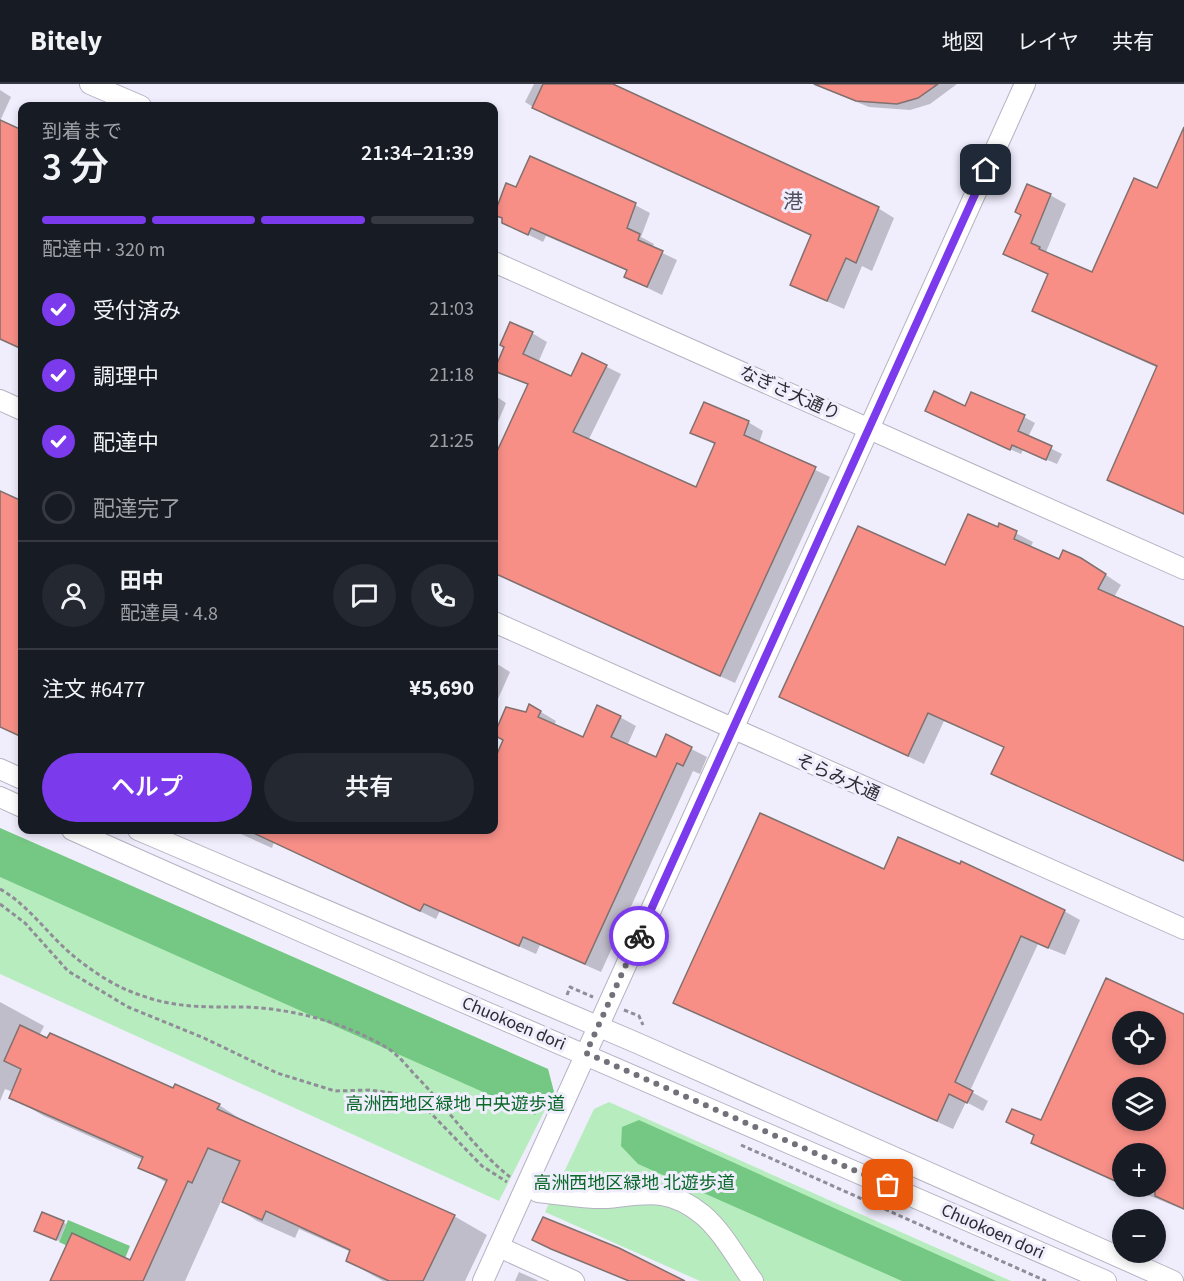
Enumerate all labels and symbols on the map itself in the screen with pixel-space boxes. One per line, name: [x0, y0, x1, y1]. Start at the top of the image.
pin: [960, 144, 1011, 195]
district label: 港: [783, 188, 803, 216]
street label: なぎさ大通り: [735, 360, 844, 427]
street label: そらみ大通: [792, 748, 884, 807]
courier: [609, 906, 669, 966]
street label: Chuokoen dori: [458, 990, 570, 1057]
park label: 高洲西地区緑地 中央遊歩道: [345, 1092, 565, 1117]
pin: [862, 1159, 913, 1210]
park label: 高洲西地区緑地 北遊歩道: [533, 1171, 735, 1196]
street label: Chuokoen dori: [937, 1198, 1048, 1265]

